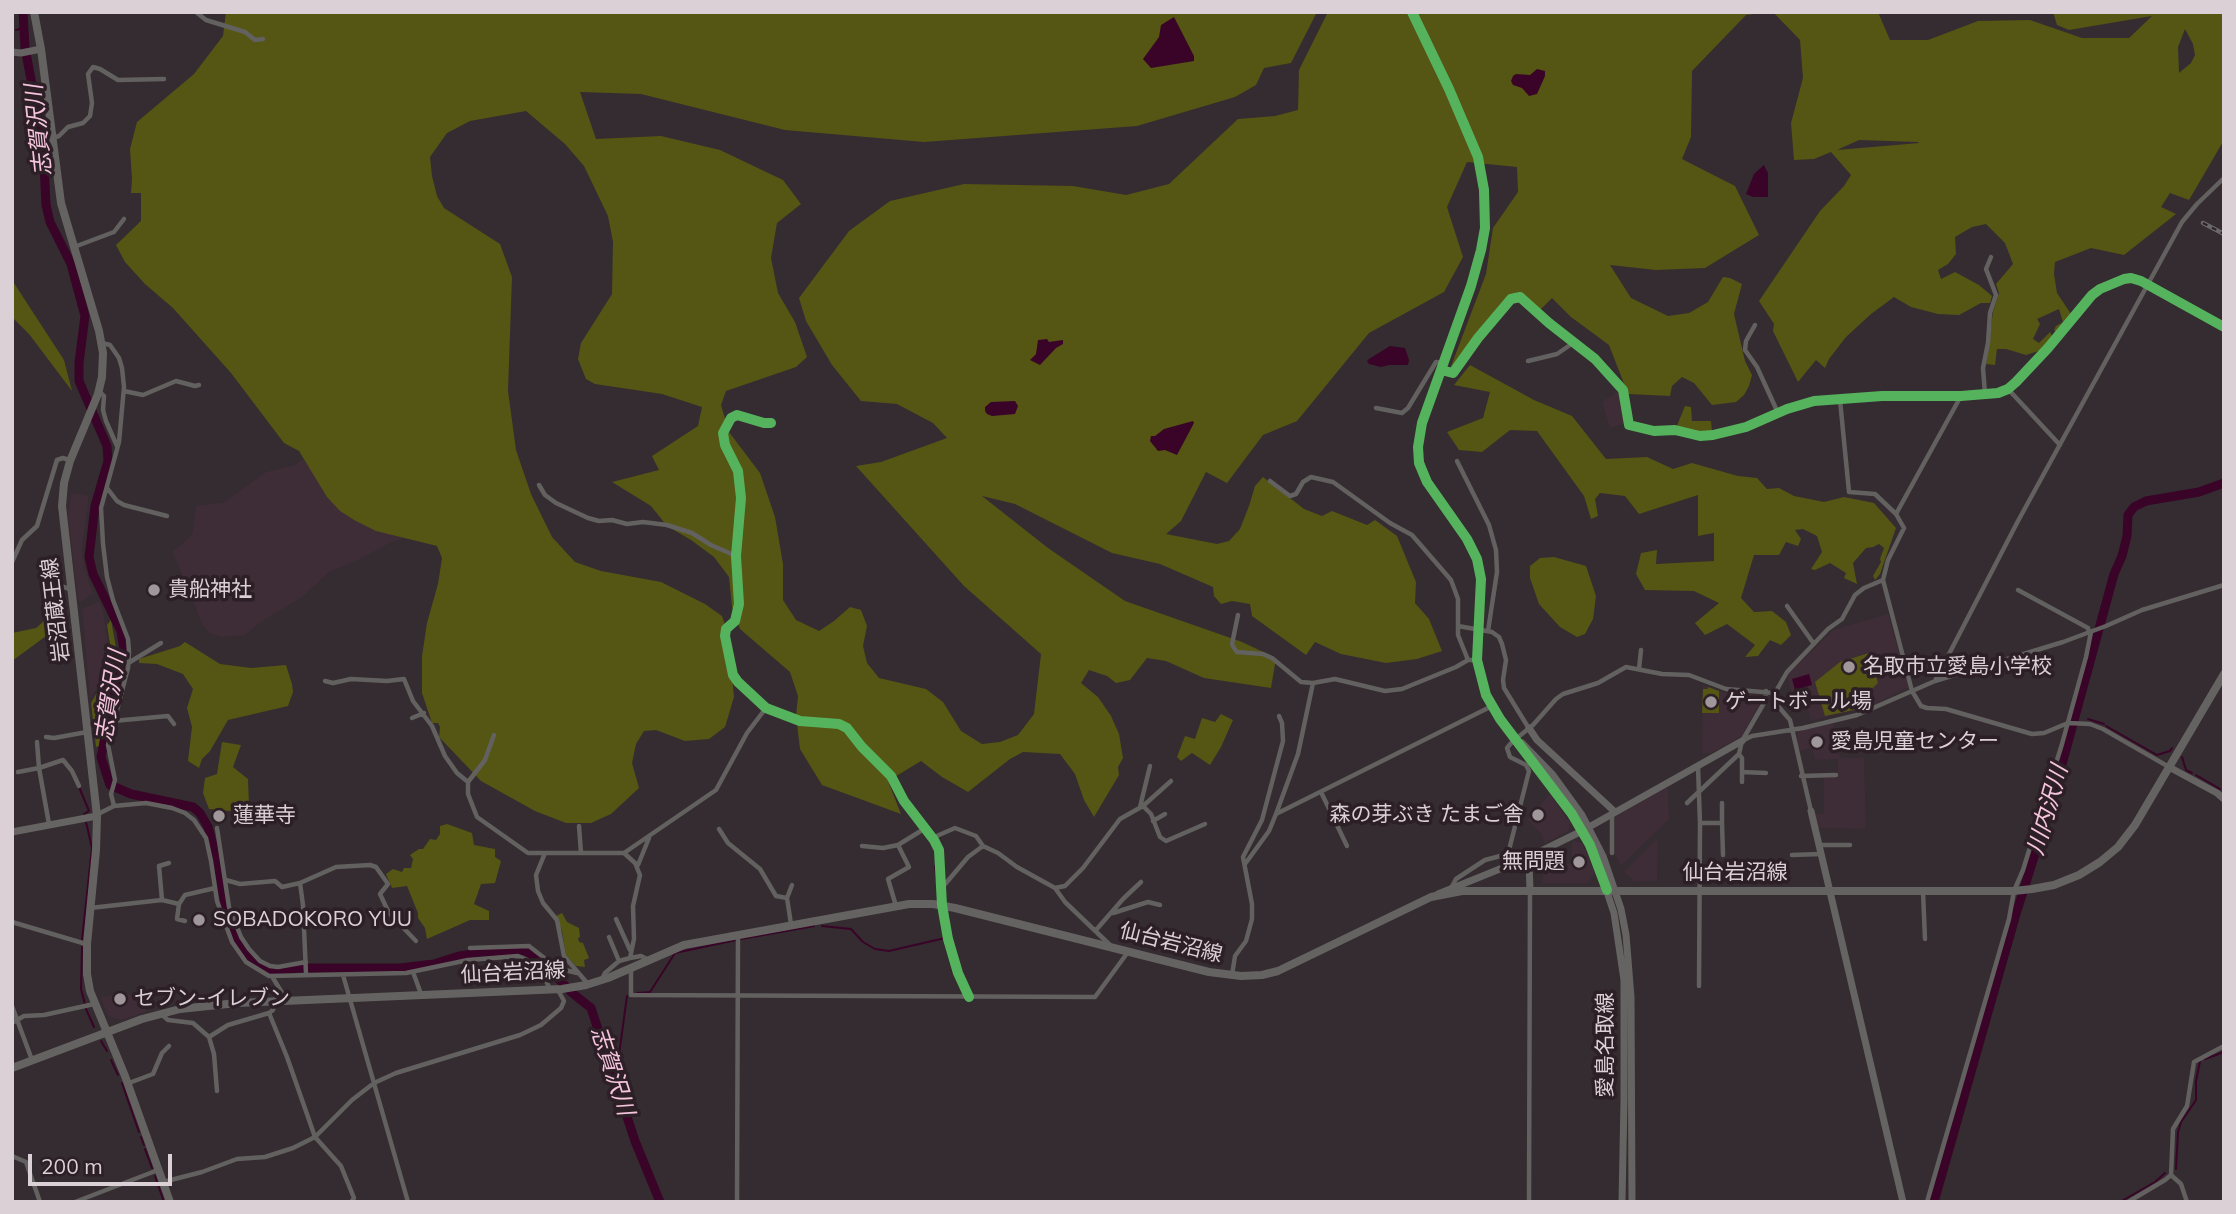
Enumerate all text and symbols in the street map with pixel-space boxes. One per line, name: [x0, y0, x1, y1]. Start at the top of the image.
water label: 志賀沢川: [20, 83, 58, 177]
street label: 岩沼蔵王線: [37, 556, 75, 664]
place label: 貴船神社: [168, 577, 252, 603]
marker: 貴船神社: [146, 582, 162, 598]
water label: 志賀沢川: [90, 648, 132, 744]
place label: 名取市立愛島小学校: [1863, 654, 2052, 680]
marker: 名取市立愛島小学校: [1841, 659, 1857, 675]
place label: ゲートボール場: [1725, 689, 1872, 715]
marker: ゲートボール場: [1703, 694, 1719, 710]
place label: 愛島児童センター: [1831, 729, 1999, 755]
marker: 愛島児童センター: [1809, 734, 1825, 750]
water label: 川内沢川: [2022, 762, 2074, 858]
place label: 森の芽ぶき たまご舎: [1330, 802, 1524, 828]
place label: 蓮華寺: [233, 803, 296, 829]
marker: 森の芽ぶき たまご舎: [1530, 807, 1546, 823]
marker: 蓮華寺: [211, 808, 227, 824]
place label: 無問題: [1502, 849, 1565, 875]
marker: 無問題: [1571, 854, 1587, 870]
street label: 仙台岩沼線: [1683, 860, 1787, 886]
place label: SOBADOKORO YUU: [213, 907, 412, 933]
marker: SOBADOKORO YUU: [191, 912, 207, 928]
street label: 仙台岩沼線: [1117, 918, 1225, 968]
street label: 仙台岩沼線: [460, 958, 566, 988]
place label: セブン-イレブン: [134, 986, 290, 1012]
marker: セブン-イレブン: [112, 991, 128, 1007]
street label: 愛島名取線: [1593, 993, 1619, 1097]
water label: 志賀沢川: [585, 1023, 639, 1119]
scale bar: [32, 1140, 175, 1184]
text: 200 m: [41, 1153, 103, 1179]

